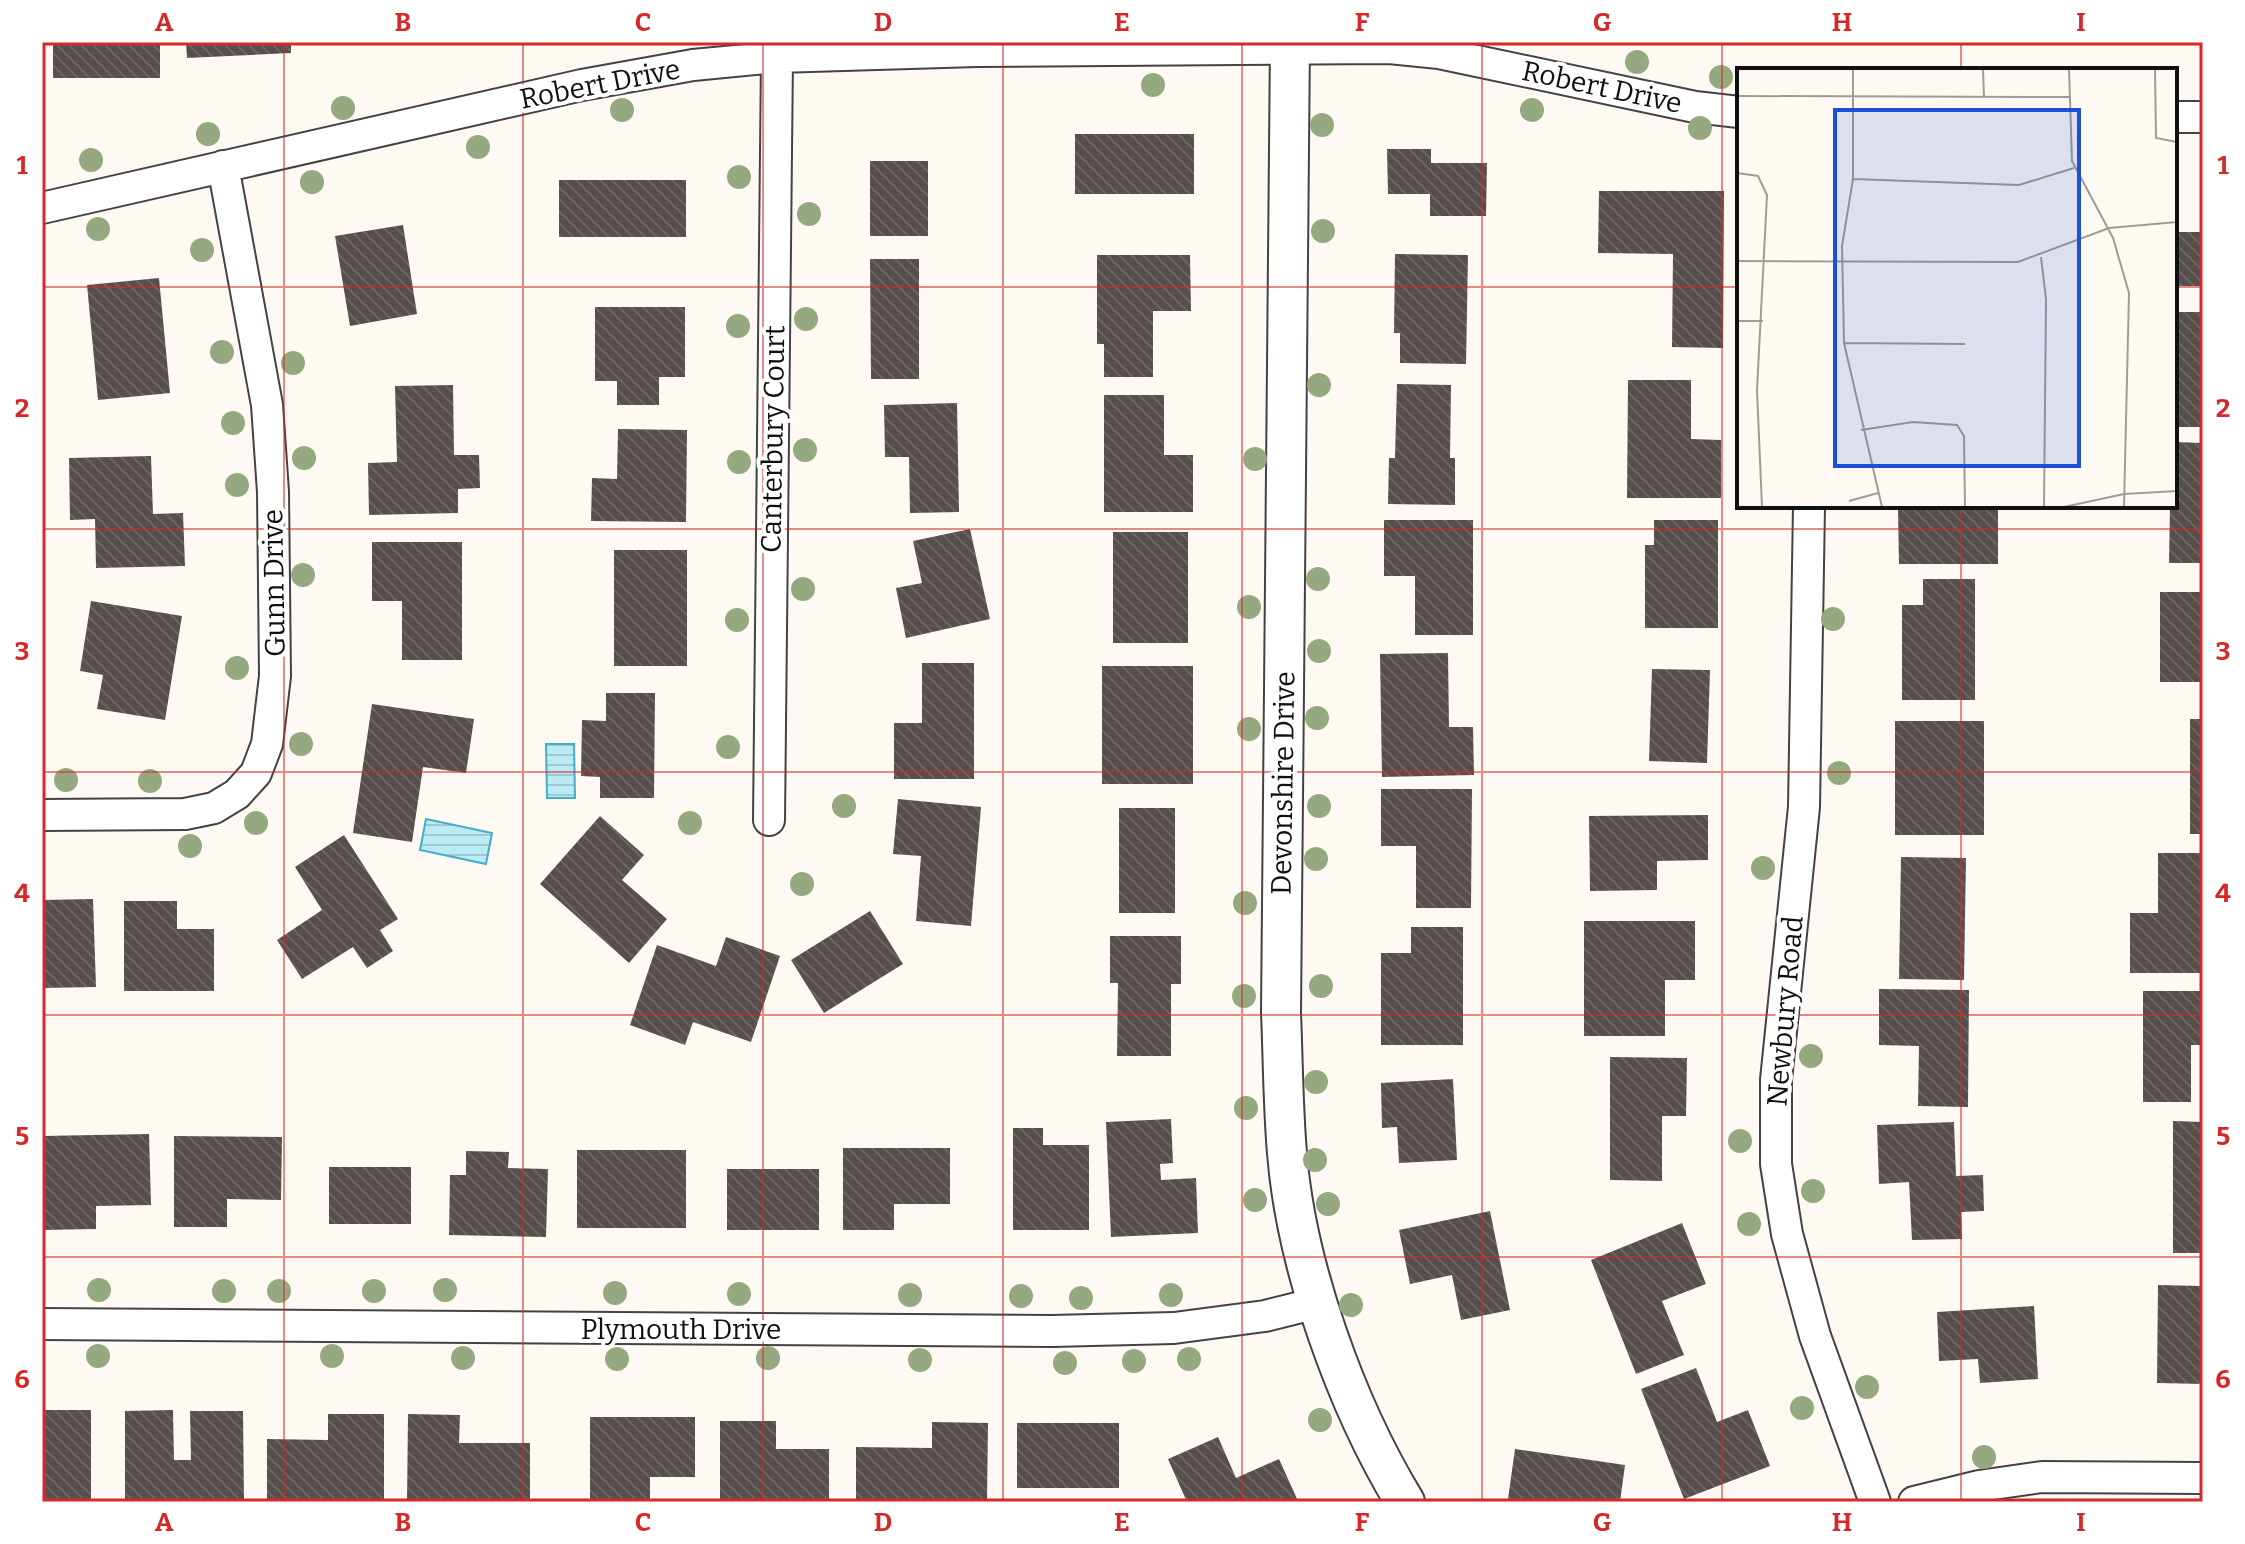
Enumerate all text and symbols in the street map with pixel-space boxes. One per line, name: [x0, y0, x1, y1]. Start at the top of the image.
text: A: [155, 7, 174, 38]
text: B: [395, 7, 411, 38]
text: C: [635, 7, 651, 38]
text: D: [874, 7, 892, 38]
text: E: [1114, 7, 1130, 38]
text: F: [1355, 7, 1370, 38]
text: G: [1593, 7, 1612, 38]
text: H: [1832, 7, 1852, 38]
text: I: [2076, 7, 2086, 38]
street label: Robert Drive: [517, 52, 683, 116]
street label: Robert Drive: [1519, 54, 1685, 120]
inset map: [1737, 68, 2177, 508]
text: 1: [16, 150, 28, 181]
text: 1: [2217, 150, 2229, 181]
street label: Canterbury Court: [755, 325, 791, 553]
text: 2: [15, 393, 29, 424]
text: 2: [2216, 393, 2230, 424]
street label: Gunn Drive: [256, 509, 292, 657]
text: 3: [15, 636, 29, 667]
text: 3: [2216, 636, 2230, 667]
street label: Devonshire Drive: [1265, 671, 1301, 895]
text: 4: [14, 878, 30, 909]
text: 4: [2215, 878, 2231, 909]
street label: Newbury Road: [1760, 914, 1810, 1108]
text: 5: [15, 1121, 29, 1152]
text: 5: [2216, 1121, 2230, 1152]
street label: Plymouth Drive: [581, 1313, 781, 1346]
text: 6: [14, 1364, 30, 1395]
text: 6: [2215, 1364, 2231, 1395]
text: A: [155, 1507, 174, 1538]
text: B: [395, 1507, 411, 1538]
text: C: [635, 1507, 651, 1538]
text: D: [874, 1507, 892, 1538]
text: E: [1114, 1507, 1130, 1538]
text: F: [1355, 1507, 1370, 1538]
text: G: [1593, 1507, 1612, 1538]
text: H: [1832, 1507, 1852, 1538]
text: I: [2076, 1507, 2086, 1538]

